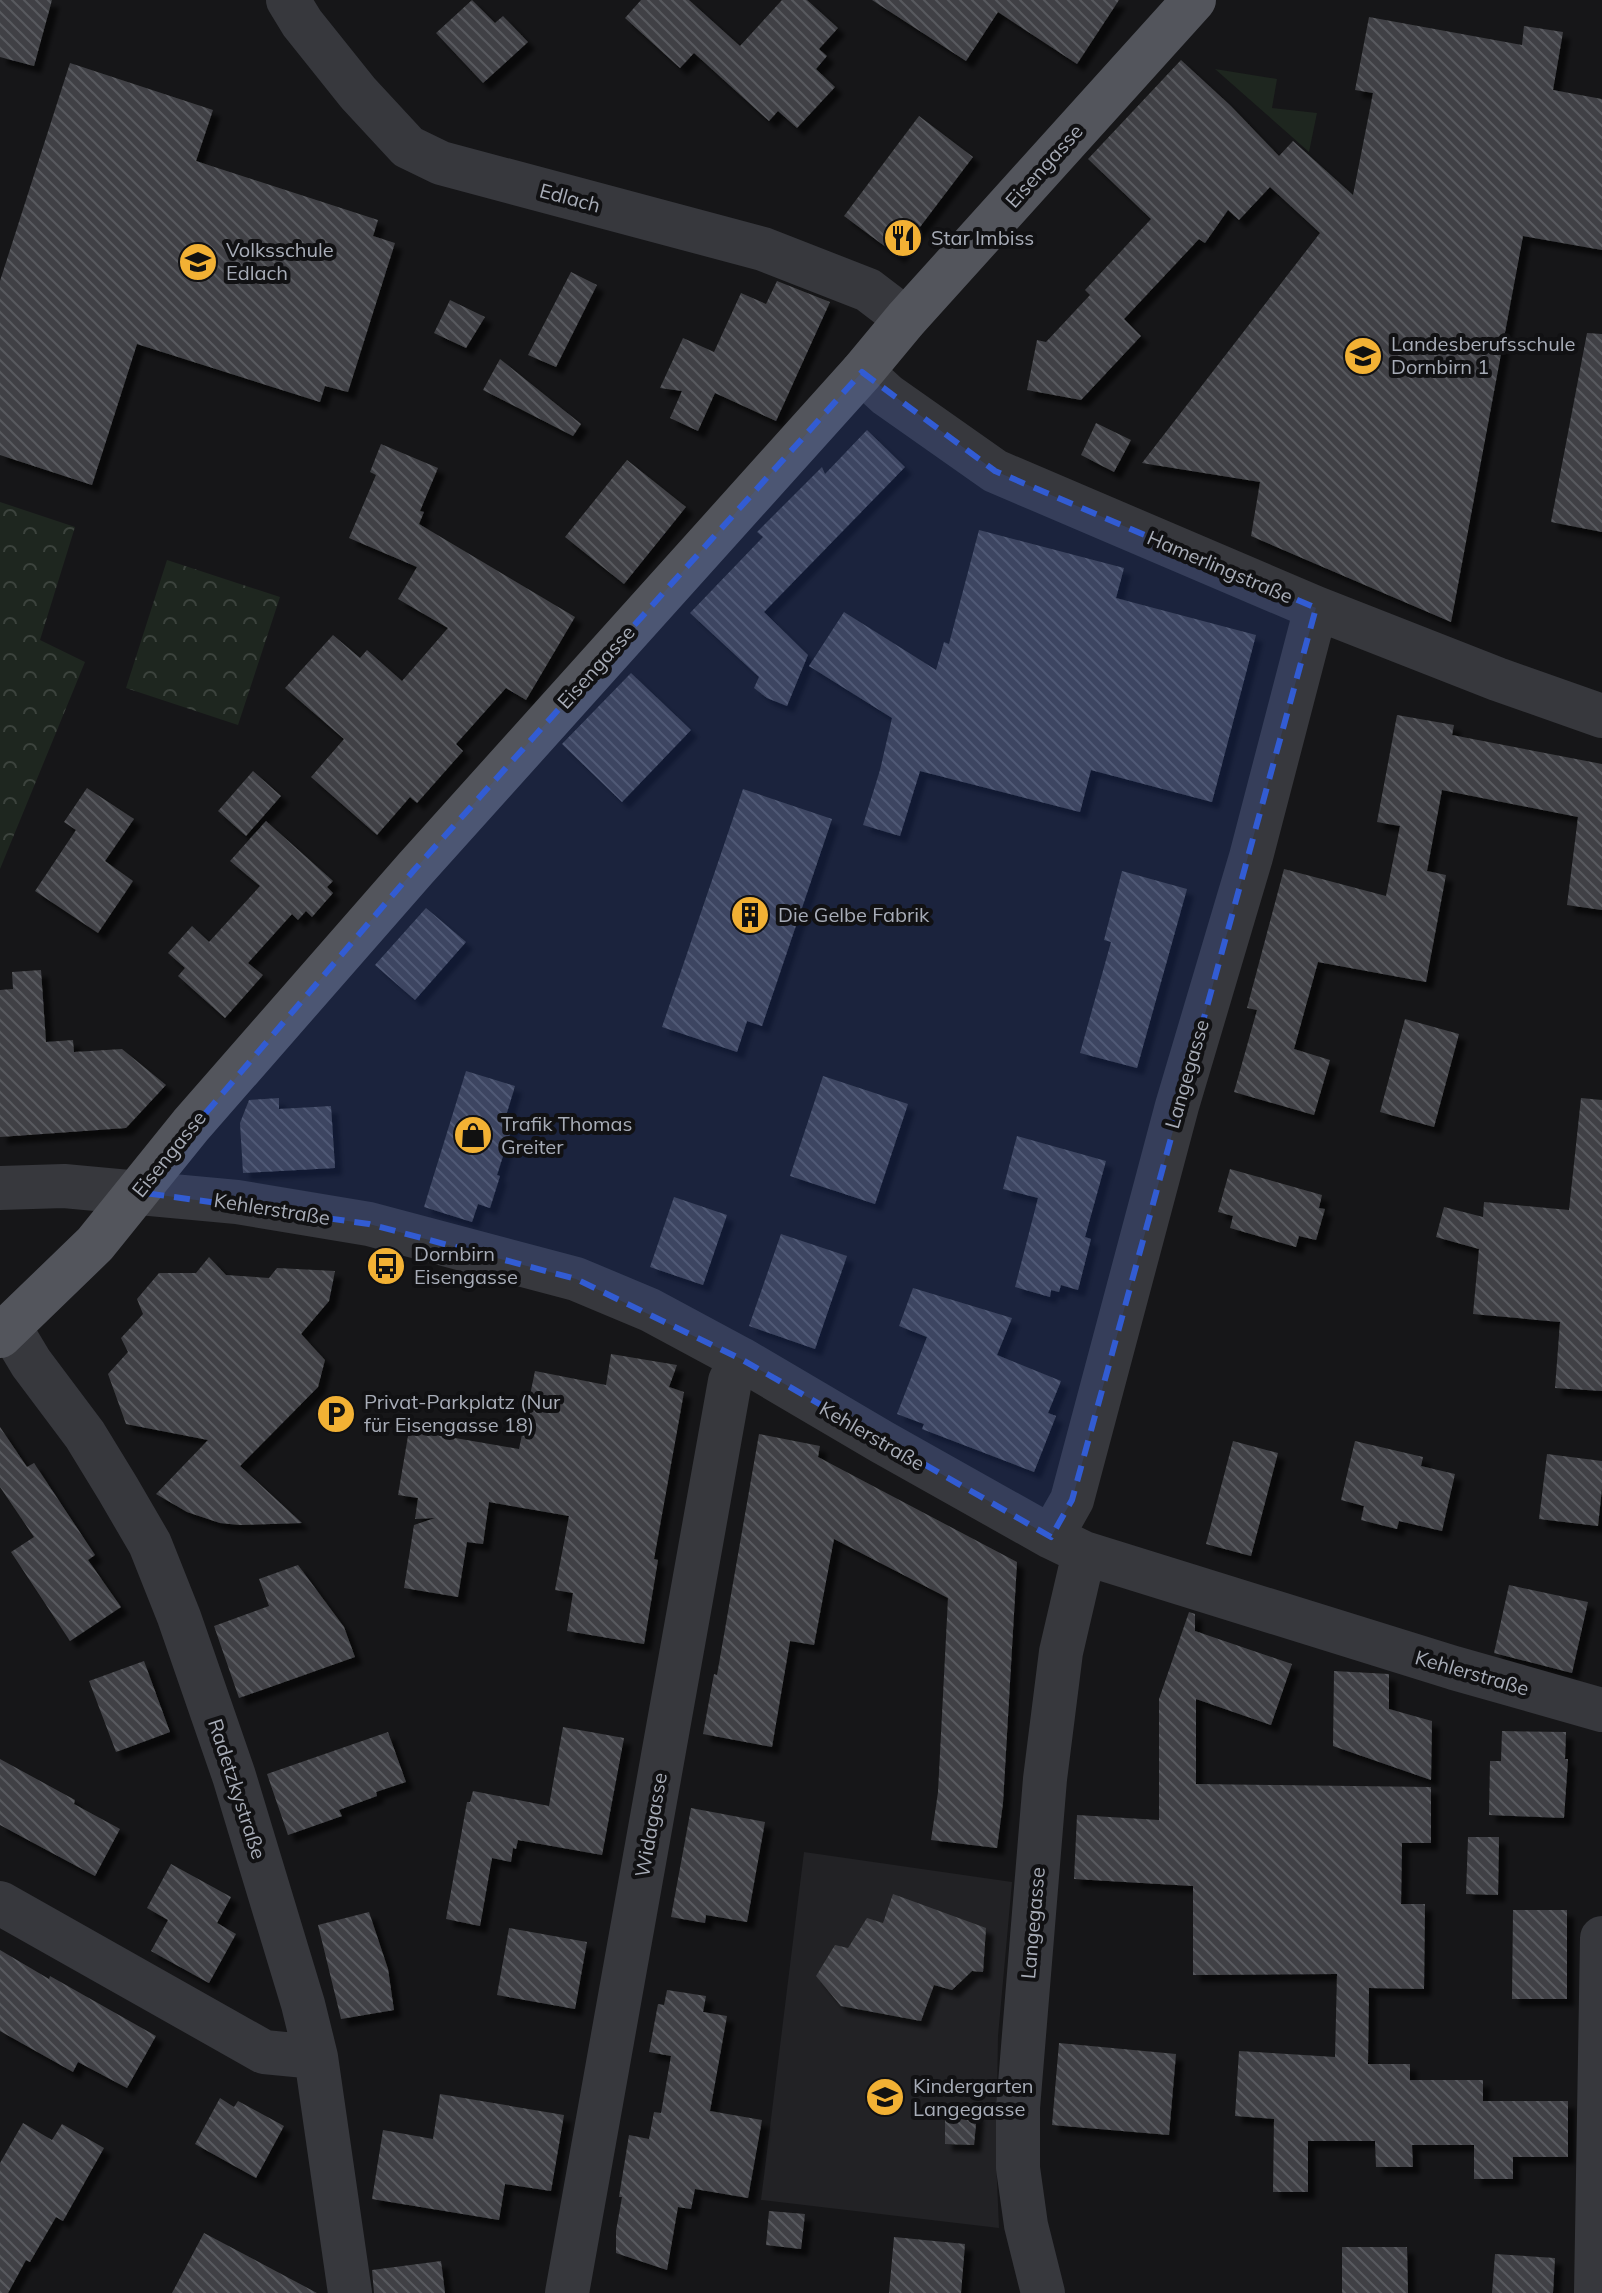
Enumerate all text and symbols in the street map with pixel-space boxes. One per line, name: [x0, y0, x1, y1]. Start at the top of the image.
street label: Eisengasse: [1000, 119, 1088, 213]
street label: Edlach: [537, 177, 603, 218]
restaurant icon: Star Imbiss: [882, 217, 924, 259]
place label: Star Imbiss: [931, 225, 1034, 250]
place label: Volksschule Edlach: [226, 237, 334, 285]
school or university icon: Volksschule Edlach: [177, 241, 219, 283]
place label: Landesberufsschule Dornbirn 1: [1391, 331, 1575, 379]
school or university icon: Landesberufsschule Dornbirn 1: [1342, 335, 1384, 377]
street label: Hamerlingstraße: [1144, 525, 1297, 608]
street label: Eisengasse: [552, 620, 640, 714]
building icon: Die Gelbe Fabrik: [729, 894, 771, 936]
place label: Die Gelbe Fabrik: [778, 902, 930, 927]
street label: Langegasse: [1159, 1016, 1214, 1131]
street label: Eisengasse: [126, 1105, 211, 1202]
place label: Trafik Thomas Greiter: [501, 1111, 632, 1159]
shop icon: Trafik Thomas Greiter: [452, 1114, 494, 1156]
street label: Kehlerstraße: [212, 1187, 332, 1230]
place label: Dornbirn Eisengasse: [414, 1241, 518, 1289]
bus stop icon: Dornbirn Eisengasse: [365, 1245, 407, 1287]
place label: Privat-Parkplatz (Nur für Eisengasse 18): [364, 1389, 561, 1437]
parking icon: Privat-Parkplatz (Nur für Eisengasse 18): [315, 1393, 357, 1435]
street label: Kehlerstraße: [815, 1395, 929, 1476]
street label: Kehlerstraße: [1412, 1644, 1532, 1701]
street label: Radetzkystraße: [203, 1716, 272, 1862]
street label: Widagasse: [629, 1771, 672, 1879]
street label: Langegasse: [1015, 1866, 1050, 1980]
place label: Kindergarten Langegasse: [913, 2073, 1034, 2121]
school or university icon: Kindergarten Langegasse: [864, 2076, 906, 2118]

